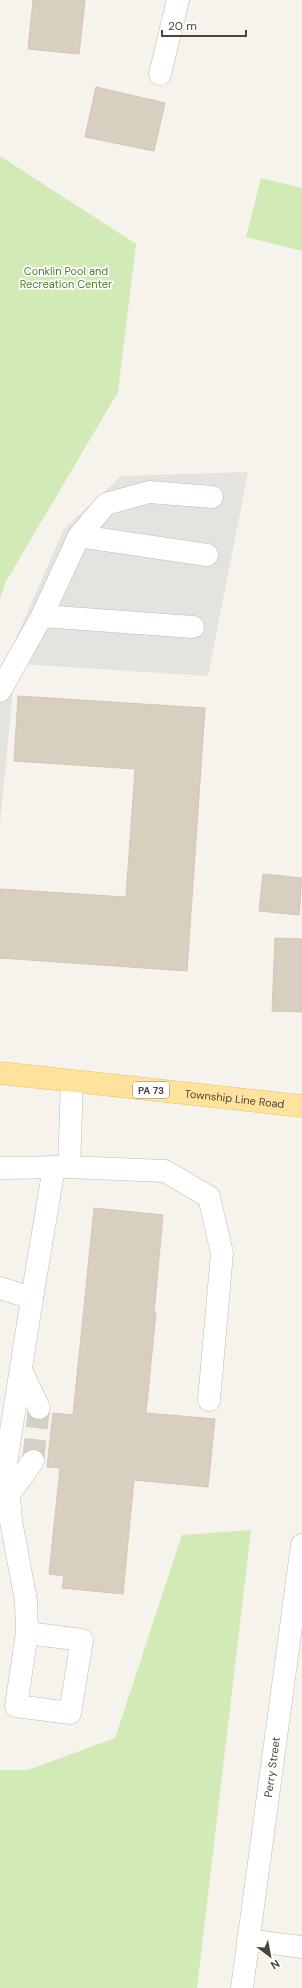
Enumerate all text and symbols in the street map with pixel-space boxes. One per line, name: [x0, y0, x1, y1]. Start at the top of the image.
scale bar: [162, 12, 246, 38]
text: 20 m: [168, 18, 197, 34]
park label: Conklin Pool and Recreation Center: [20, 264, 112, 291]
road number: PA 73: [133, 1082, 169, 1098]
street label: Township Line Road: [184, 1086, 285, 1111]
street label: Perry Street: [261, 1736, 283, 1798]
north arrow: [250, 1936, 290, 1976]
text: N: [268, 1956, 282, 1973]

